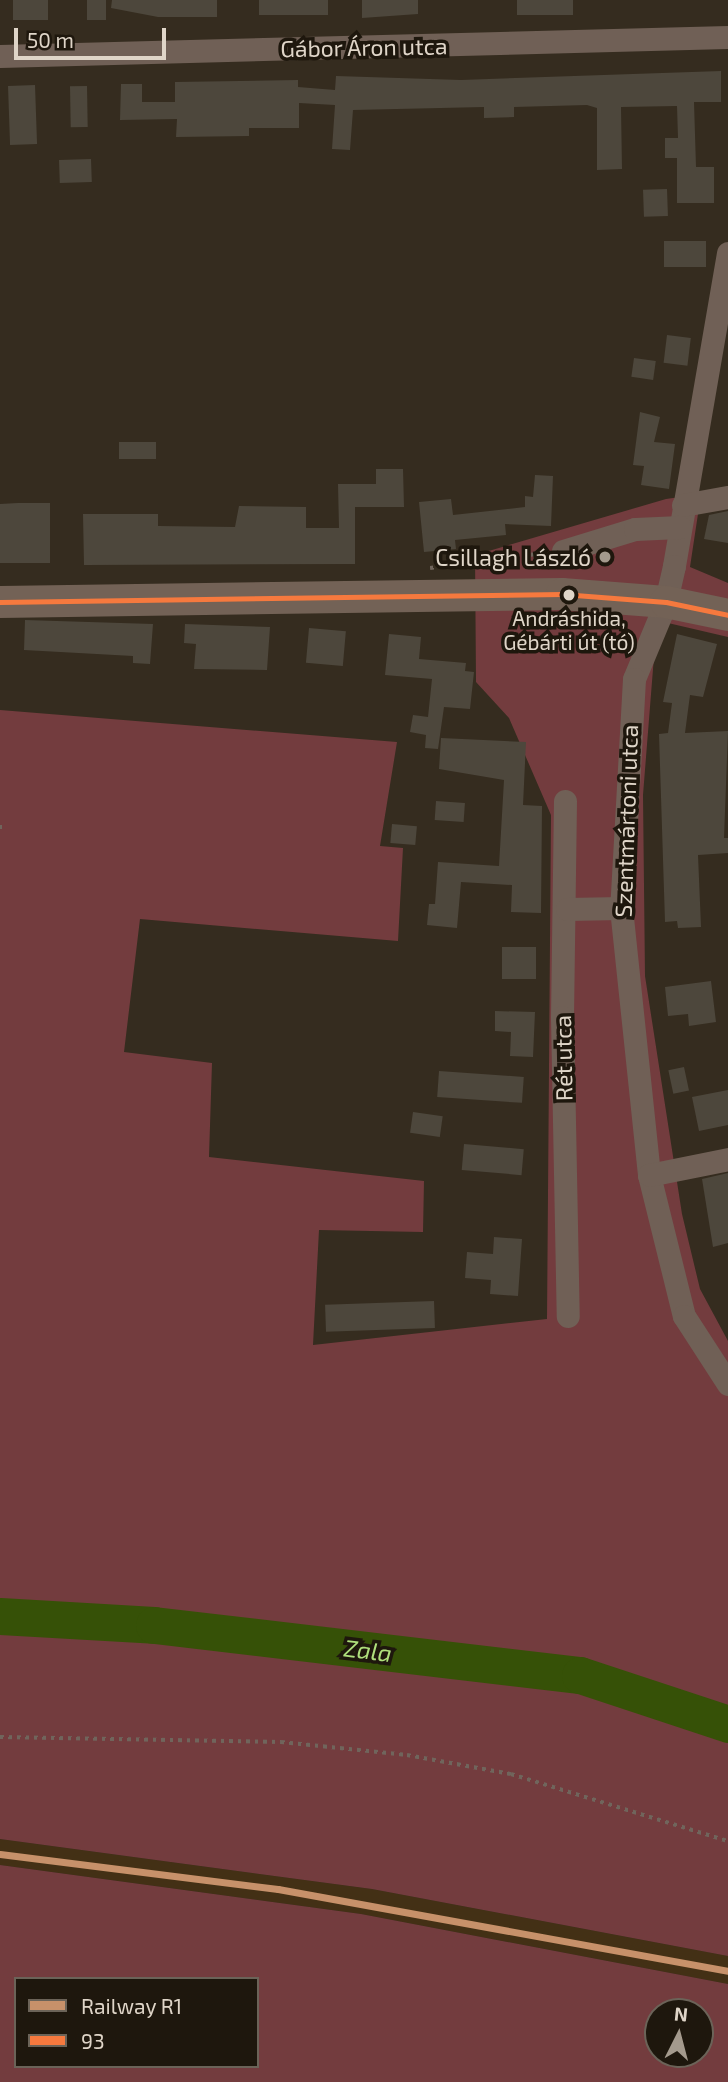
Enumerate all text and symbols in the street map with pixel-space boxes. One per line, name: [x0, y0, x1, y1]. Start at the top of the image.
scale bar: [18, 14, 170, 58]
text: 50 m: [27, 27, 74, 52]
street label: Gábor Áron utca: [280, 32, 448, 62]
place label: Csillagh László: [435, 543, 591, 571]
marker: Csillagh László: [597, 549, 613, 565]
marker: Andráshida, Gébárti út (tó): [562, 588, 576, 602]
place label: Andráshida, Gébárti út (tó): [503, 605, 635, 655]
street label: Szentmártoni utca: [609, 724, 643, 918]
street label: Rét utca: [548, 1015, 578, 1101]
water label: Zala: [342, 1633, 394, 1667]
legend: [14, 1977, 259, 2068]
text: Railway R1: [81, 1993, 182, 2018]
north arrow: [644, 1998, 714, 2068]
text: N: [673, 2001, 689, 2026]
text: 93: [81, 2028, 105, 2053]

